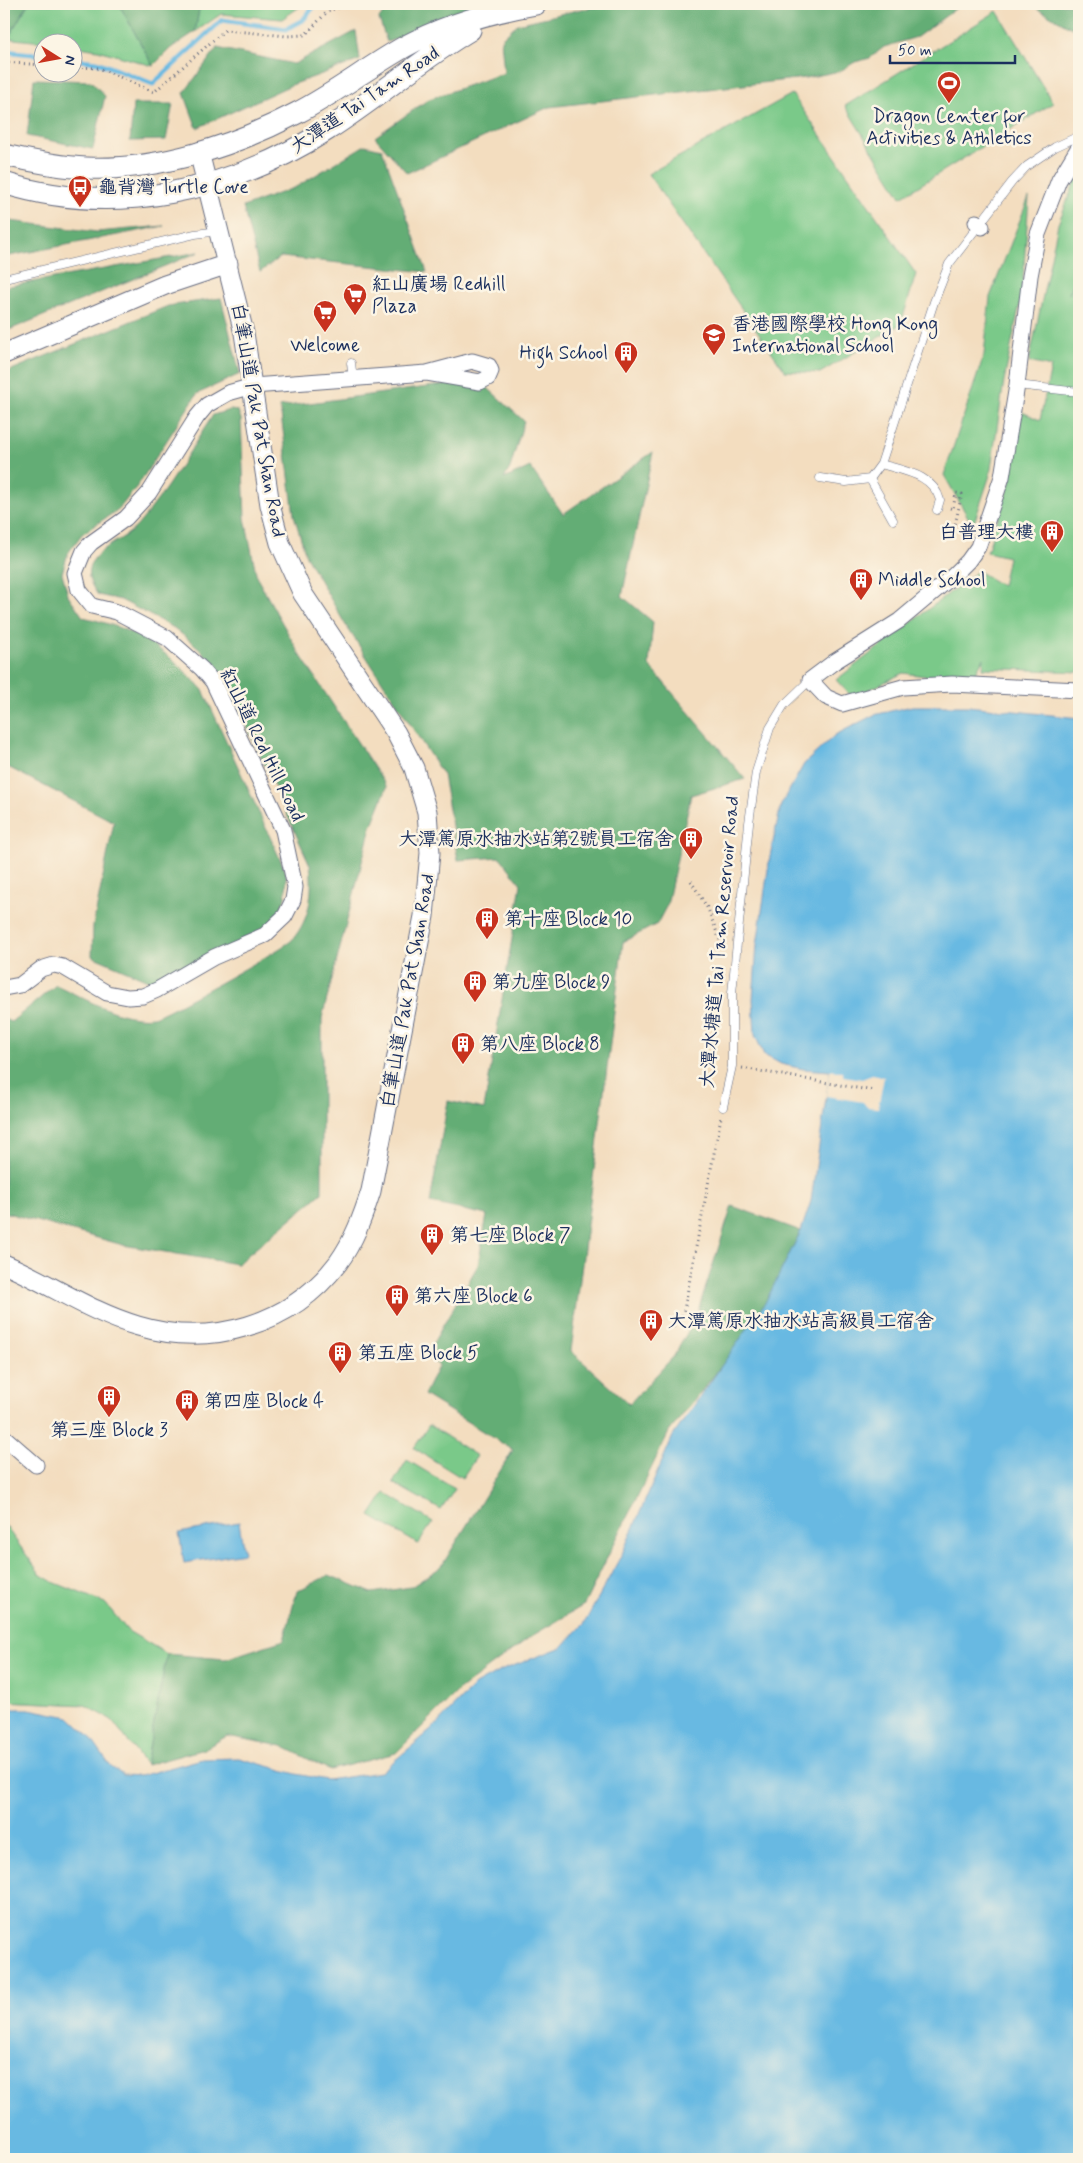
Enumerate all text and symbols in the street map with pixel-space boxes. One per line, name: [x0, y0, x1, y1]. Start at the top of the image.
north arrow: [32, 32, 82, 82]
scale bar: [890, 32, 1016, 64]
street label: 大潭道 Tai Tam Road: [286, 41, 444, 159]
text: 50 m: [898, 41, 932, 61]
text: N: [60, 54, 80, 67]
sports icon: Dragon Center for Activities & Athletics: [936, 70, 962, 104]
place label: Dragon Center for Activities & Athletics: [866, 104, 1032, 151]
bus stop icon: 龜背灣 Turtle Cove: [67, 174, 93, 208]
place label: 龜背灣 Turtle Cove: [98, 175, 249, 200]
place label: 紅山廣場 Redhill Plaza: [372, 272, 506, 319]
supermarket icon: 紅山廣場 Redhill Plaza: [342, 282, 368, 316]
supermarket icon: Welcome: [312, 299, 338, 333]
street label: 白筆山道 Pak Pat Shan Road: [225, 301, 291, 539]
place label: 香港國際學校 Hong Kong International School: [732, 312, 938, 359]
school or university icon: 香港國際學校 Hong Kong International School: [701, 322, 727, 356]
place label: Welcome: [290, 333, 360, 358]
building icon: High School: [613, 340, 639, 374]
place label: High School: [519, 341, 608, 369]
building icon: 白普理大樓: [1039, 519, 1065, 553]
place label: 白普理大樓: [939, 520, 1034, 545]
building icon: Middle School: [848, 567, 874, 601]
place label: Middle School: [878, 568, 986, 593]
street label: 紅山道 Red Hill Road: [214, 664, 310, 826]
street label: 大潭水塘道 Tai Tam Reservoir Road: [695, 795, 745, 1089]
building icon: 大潭篤原水抽水站第2號員工宿舍: [678, 826, 704, 860]
place label: 大潭篤原水抽水站第2號員工宿舍: [399, 827, 674, 852]
street label: 白筆山道 Pak Pat Shan Road: [375, 872, 441, 1110]
building icon: 第十座 Block 10: [474, 906, 500, 940]
place label: 第十座 Block 10: [504, 907, 632, 932]
building icon: 第九座 Block 9: [462, 969, 488, 1003]
place label: 第九座 Block 9: [492, 970, 610, 995]
building icon: 第八座 Block 8: [450, 1031, 476, 1065]
place label: 第八座 Block 8: [480, 1032, 600, 1057]
building icon: 第七座 Block 7: [419, 1222, 445, 1256]
place label: 第七座 Block 7: [450, 1223, 571, 1248]
building icon: 第六座 Block 6: [384, 1283, 410, 1317]
place label: 第六座 Block 6: [414, 1284, 533, 1309]
building icon: 大潭篤原水抽水站高級員工宿舍: [638, 1308, 664, 1342]
place label: 大潭篤原水抽水站高級員工宿舍: [668, 1309, 934, 1334]
building icon: 第五座 Block 5: [327, 1340, 353, 1374]
place label: 第五座 Block 5: [358, 1341, 479, 1366]
building icon: 第三座 Block 3: [96, 1384, 122, 1418]
building icon: 第四座 Block 4: [174, 1388, 200, 1422]
place label: 第四座 Block 4: [204, 1389, 324, 1414]
place label: 第三座 Block 3: [50, 1418, 168, 1443]

